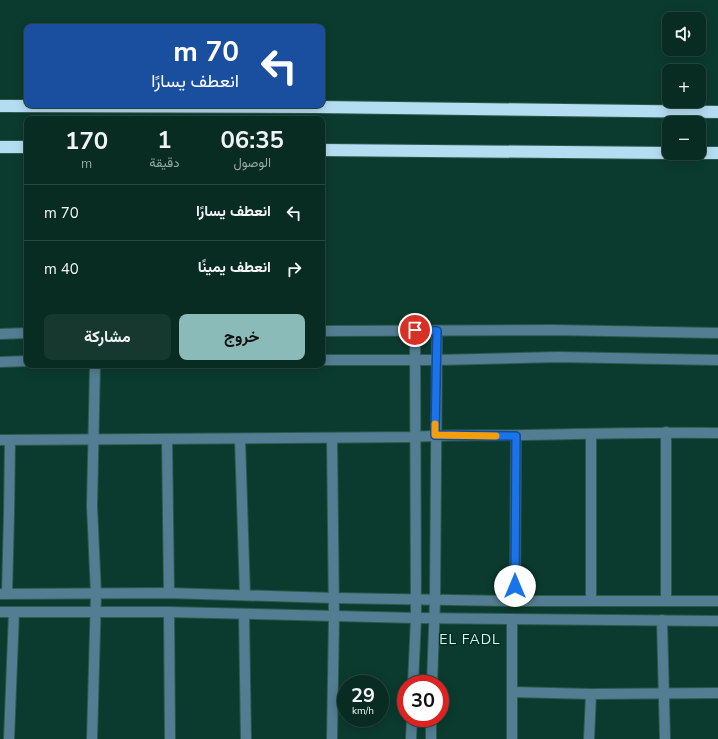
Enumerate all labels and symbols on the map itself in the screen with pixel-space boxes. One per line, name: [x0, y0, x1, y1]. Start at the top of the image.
pin: [398, 313, 432, 347]
position arrow: [494, 565, 536, 607]
district label: EL FADL: [439, 630, 501, 649]
speed limit sign: 30: [397, 675, 449, 727]

